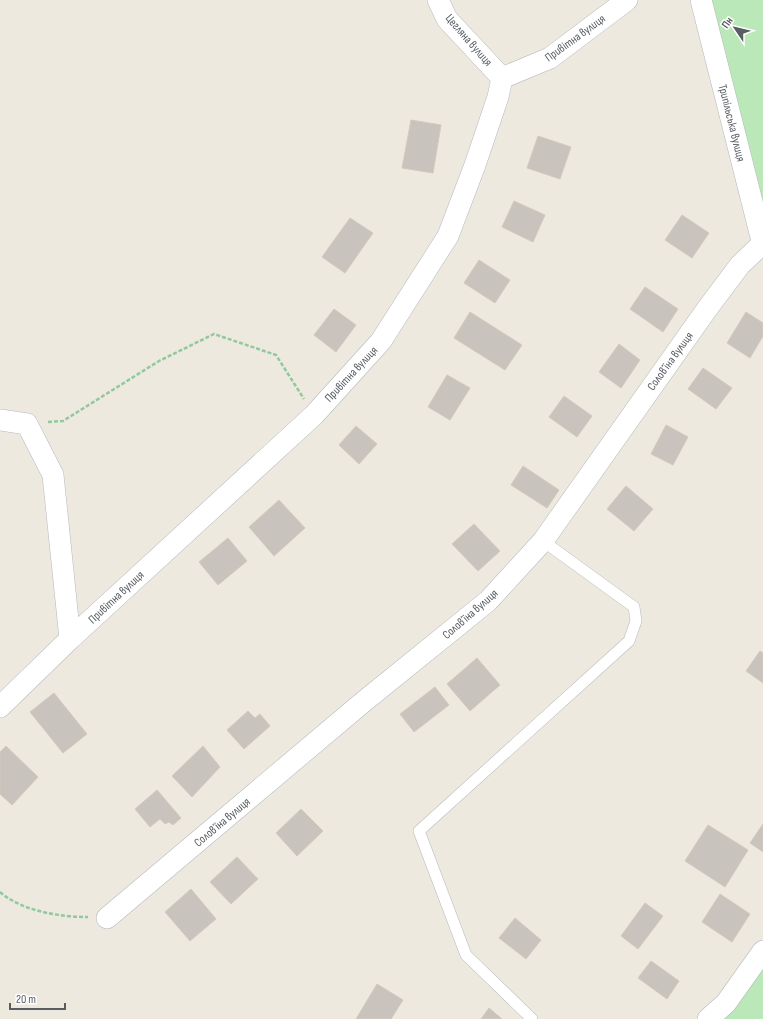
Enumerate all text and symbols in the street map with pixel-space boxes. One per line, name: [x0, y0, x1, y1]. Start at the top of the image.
north arrow: [715, 8, 755, 48]
street label: Цегляна вулиця: [442, 11, 496, 70]
street label: Привітна вулиця: [542, 11, 609, 65]
text: Пн: [719, 14, 736, 31]
street label: Трипільська вулиця: [715, 83, 748, 164]
street label: Соловʼїна вулиця: [644, 329, 697, 394]
street label: Привітна вулиця: [322, 343, 381, 405]
street label: Привітна вулиця: [85, 567, 148, 627]
street label: Соловʼїна вулиця: [439, 586, 501, 643]
street label: Соловʼїна вулиця: [191, 794, 254, 850]
scale bar: [10, 985, 65, 1011]
text: 20 m: [16, 992, 36, 1007]

